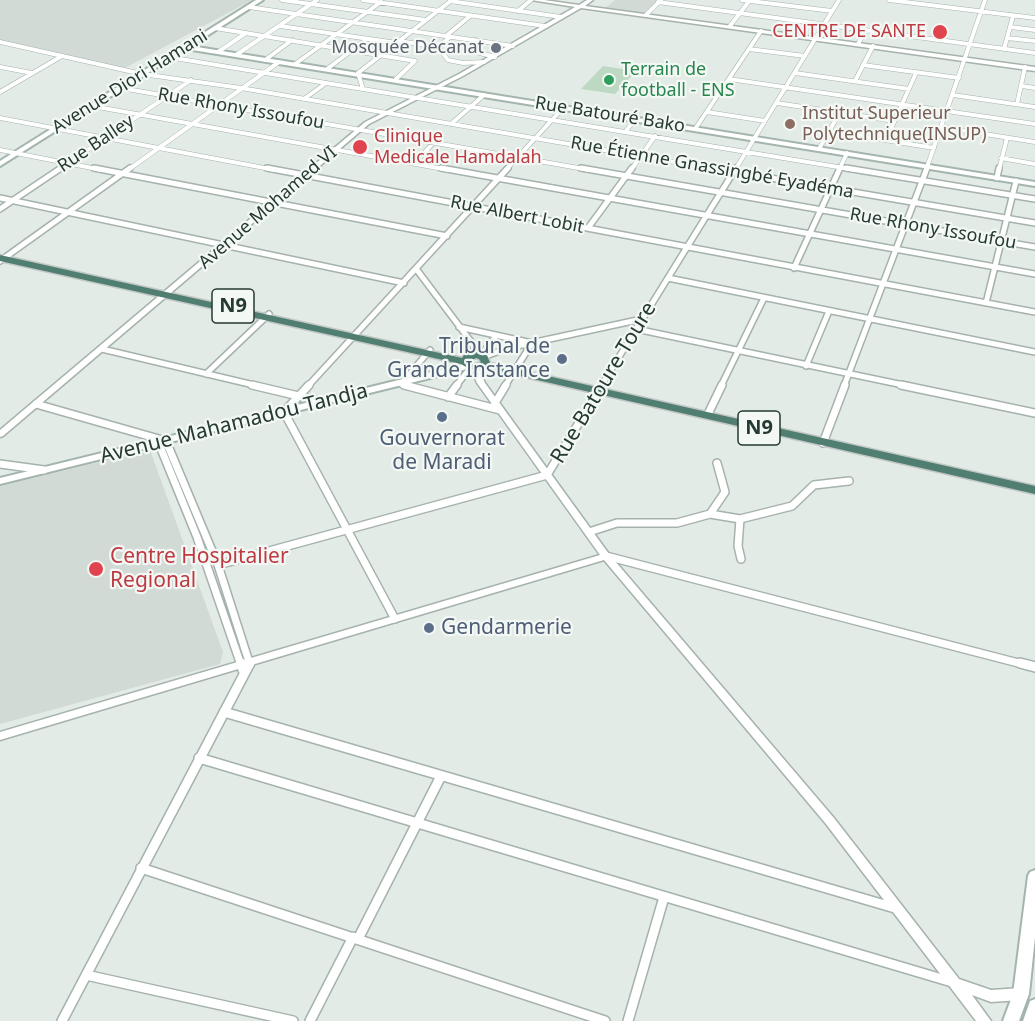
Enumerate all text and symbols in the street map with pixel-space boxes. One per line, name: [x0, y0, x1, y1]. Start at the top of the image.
place label: CENTRE DE SANTE: [772, 21, 926, 43]
marker: CENTRE DE SANTE: [931, 23, 949, 41]
street label: Avenue Diori Hamani: [48, 25, 212, 139]
place label: Mosquée Décanat: [331, 37, 484, 59]
marker: Mosquée Décanat: [489, 41, 503, 55]
place label: Terrain de football - ENS: [621, 59, 735, 101]
marker: Terrain de football - ENS: [602, 73, 616, 87]
street label: Rue Rhony Issoufou: [156, 84, 326, 134]
street label: Rue Batouré Bako: [533, 92, 687, 138]
place label: Institut Superieur Polytechnique(INSUP): [802, 103, 987, 146]
street label: Rue Balley: [54, 111, 138, 177]
marker: Institut Superieur Polytechnique(INSUP): [783, 117, 797, 131]
place label: Clinique Medicale Hamdalah: [374, 126, 542, 168]
street label: Rue Étienne Gnassingbé Eyadéma: [569, 132, 855, 204]
marker: Clinique Medicale Hamdalah: [351, 138, 369, 156]
street label: Avenue Mohamed VI: [195, 142, 341, 274]
street label: Rue Albert Lobit: [448, 191, 586, 239]
street label: Rue Rhony Issoufou: [848, 204, 1018, 254]
road number: N9: [212, 289, 254, 323]
street label: Rue Batoure Toure: [546, 298, 662, 468]
place label: Tribunal de Grande Instance: [387, 334, 550, 384]
marker: Tribunal de Grande Instance: [555, 352, 569, 366]
street label: Avenue Mahamadou Tandja: [97, 378, 371, 470]
marker: Gouvernorat de Maradi: [435, 410, 449, 424]
road number: N9: [738, 411, 780, 445]
place label: Gouvernorat de Maradi: [379, 426, 505, 476]
place label: Centre Hospitalier Regional: [110, 544, 289, 594]
marker: Centre Hospitalier Regional: [87, 560, 105, 578]
place label: Gendarmerie: [441, 615, 572, 641]
marker: Gendarmerie: [422, 621, 436, 635]

